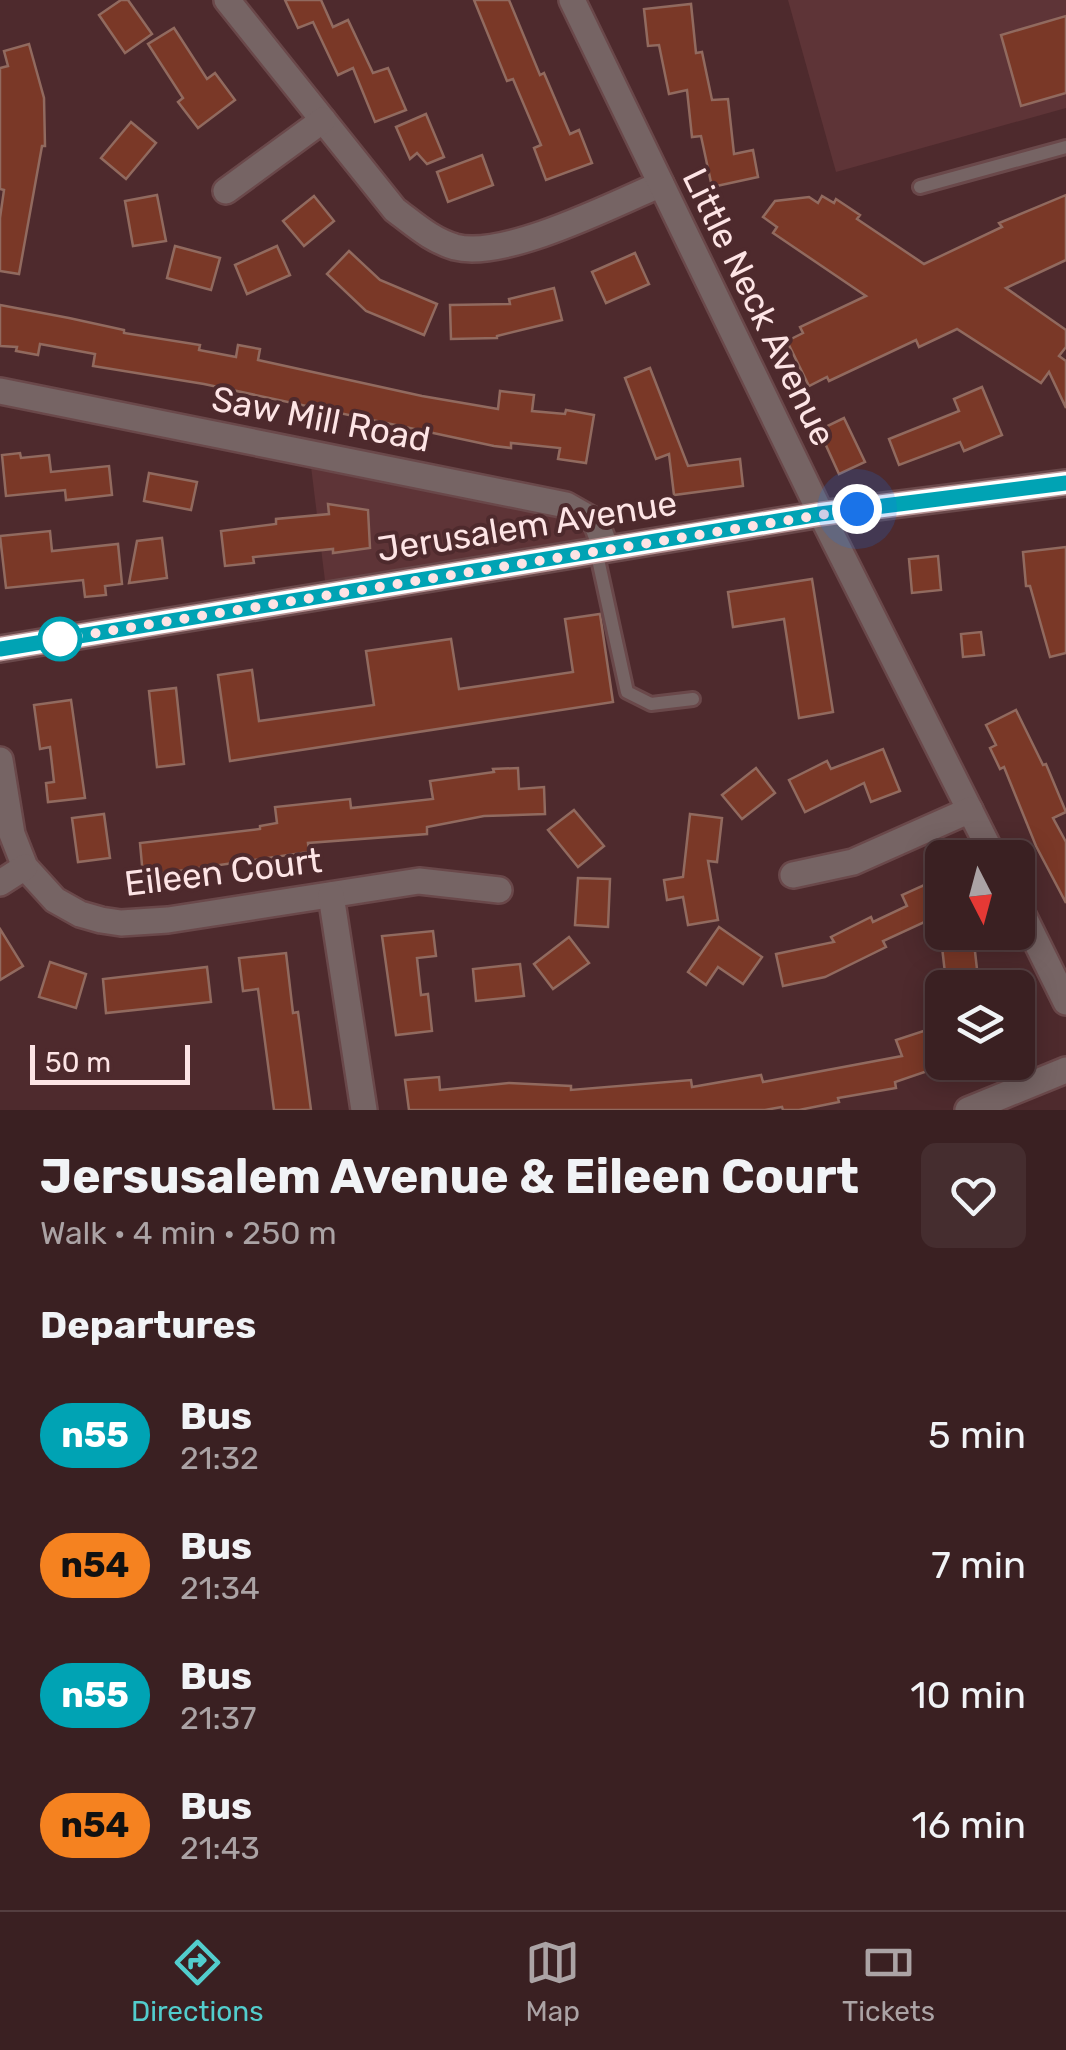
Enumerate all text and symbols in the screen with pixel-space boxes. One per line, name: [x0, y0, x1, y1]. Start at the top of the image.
street label: Little Neck Avenue: [674, 161, 844, 453]
street label: Saw Mill Road: [208, 377, 434, 461]
street label: Jerusalem Avenue: [374, 482, 680, 570]
your location: [832, 484, 882, 534]
unlabelled marker: [39, 618, 81, 660]
street label: Eileen Court: [122, 839, 324, 905]
north arrow: [925, 840, 1035, 950]
map controls: [925, 840, 1035, 1080]
button: layers: [925, 970, 1035, 1080]
scale bar: [30, 1040, 190, 1084]
text: 50 m: [45, 1046, 111, 1079]
button: heart: [921, 1143, 1026, 1248]
text: Jersusalem Avenue & Eileen Court: [40, 1148, 859, 1205]
text: Walk · 4 min · 250 m: [40, 1214, 337, 1252]
text: Departures: [40, 1302, 256, 1348]
text: Bus: [180, 1393, 252, 1439]
text: 5 min: [928, 1412, 1026, 1458]
text: n55: [61, 1414, 129, 1456]
text: 21:32: [180, 1439, 259, 1477]
text: Bus: [180, 1523, 252, 1569]
text: 7 min: [931, 1542, 1026, 1588]
text: n54: [60, 1544, 130, 1586]
text: 21:34: [180, 1569, 260, 1607]
text: Bus: [180, 1653, 252, 1699]
text: 10 min: [910, 1672, 1026, 1718]
text: n55: [61, 1674, 129, 1716]
text: 21:37: [180, 1699, 256, 1737]
text: Bus: [180, 1783, 252, 1829]
text: 16 min: [912, 1802, 1026, 1848]
text: n54: [60, 1804, 130, 1846]
text: 21:43: [180, 1829, 260, 1867]
tab: Directions: [131, 1935, 264, 2028]
tab: Map: [525, 1935, 580, 2028]
tab: Tickets: [842, 1935, 935, 2028]

